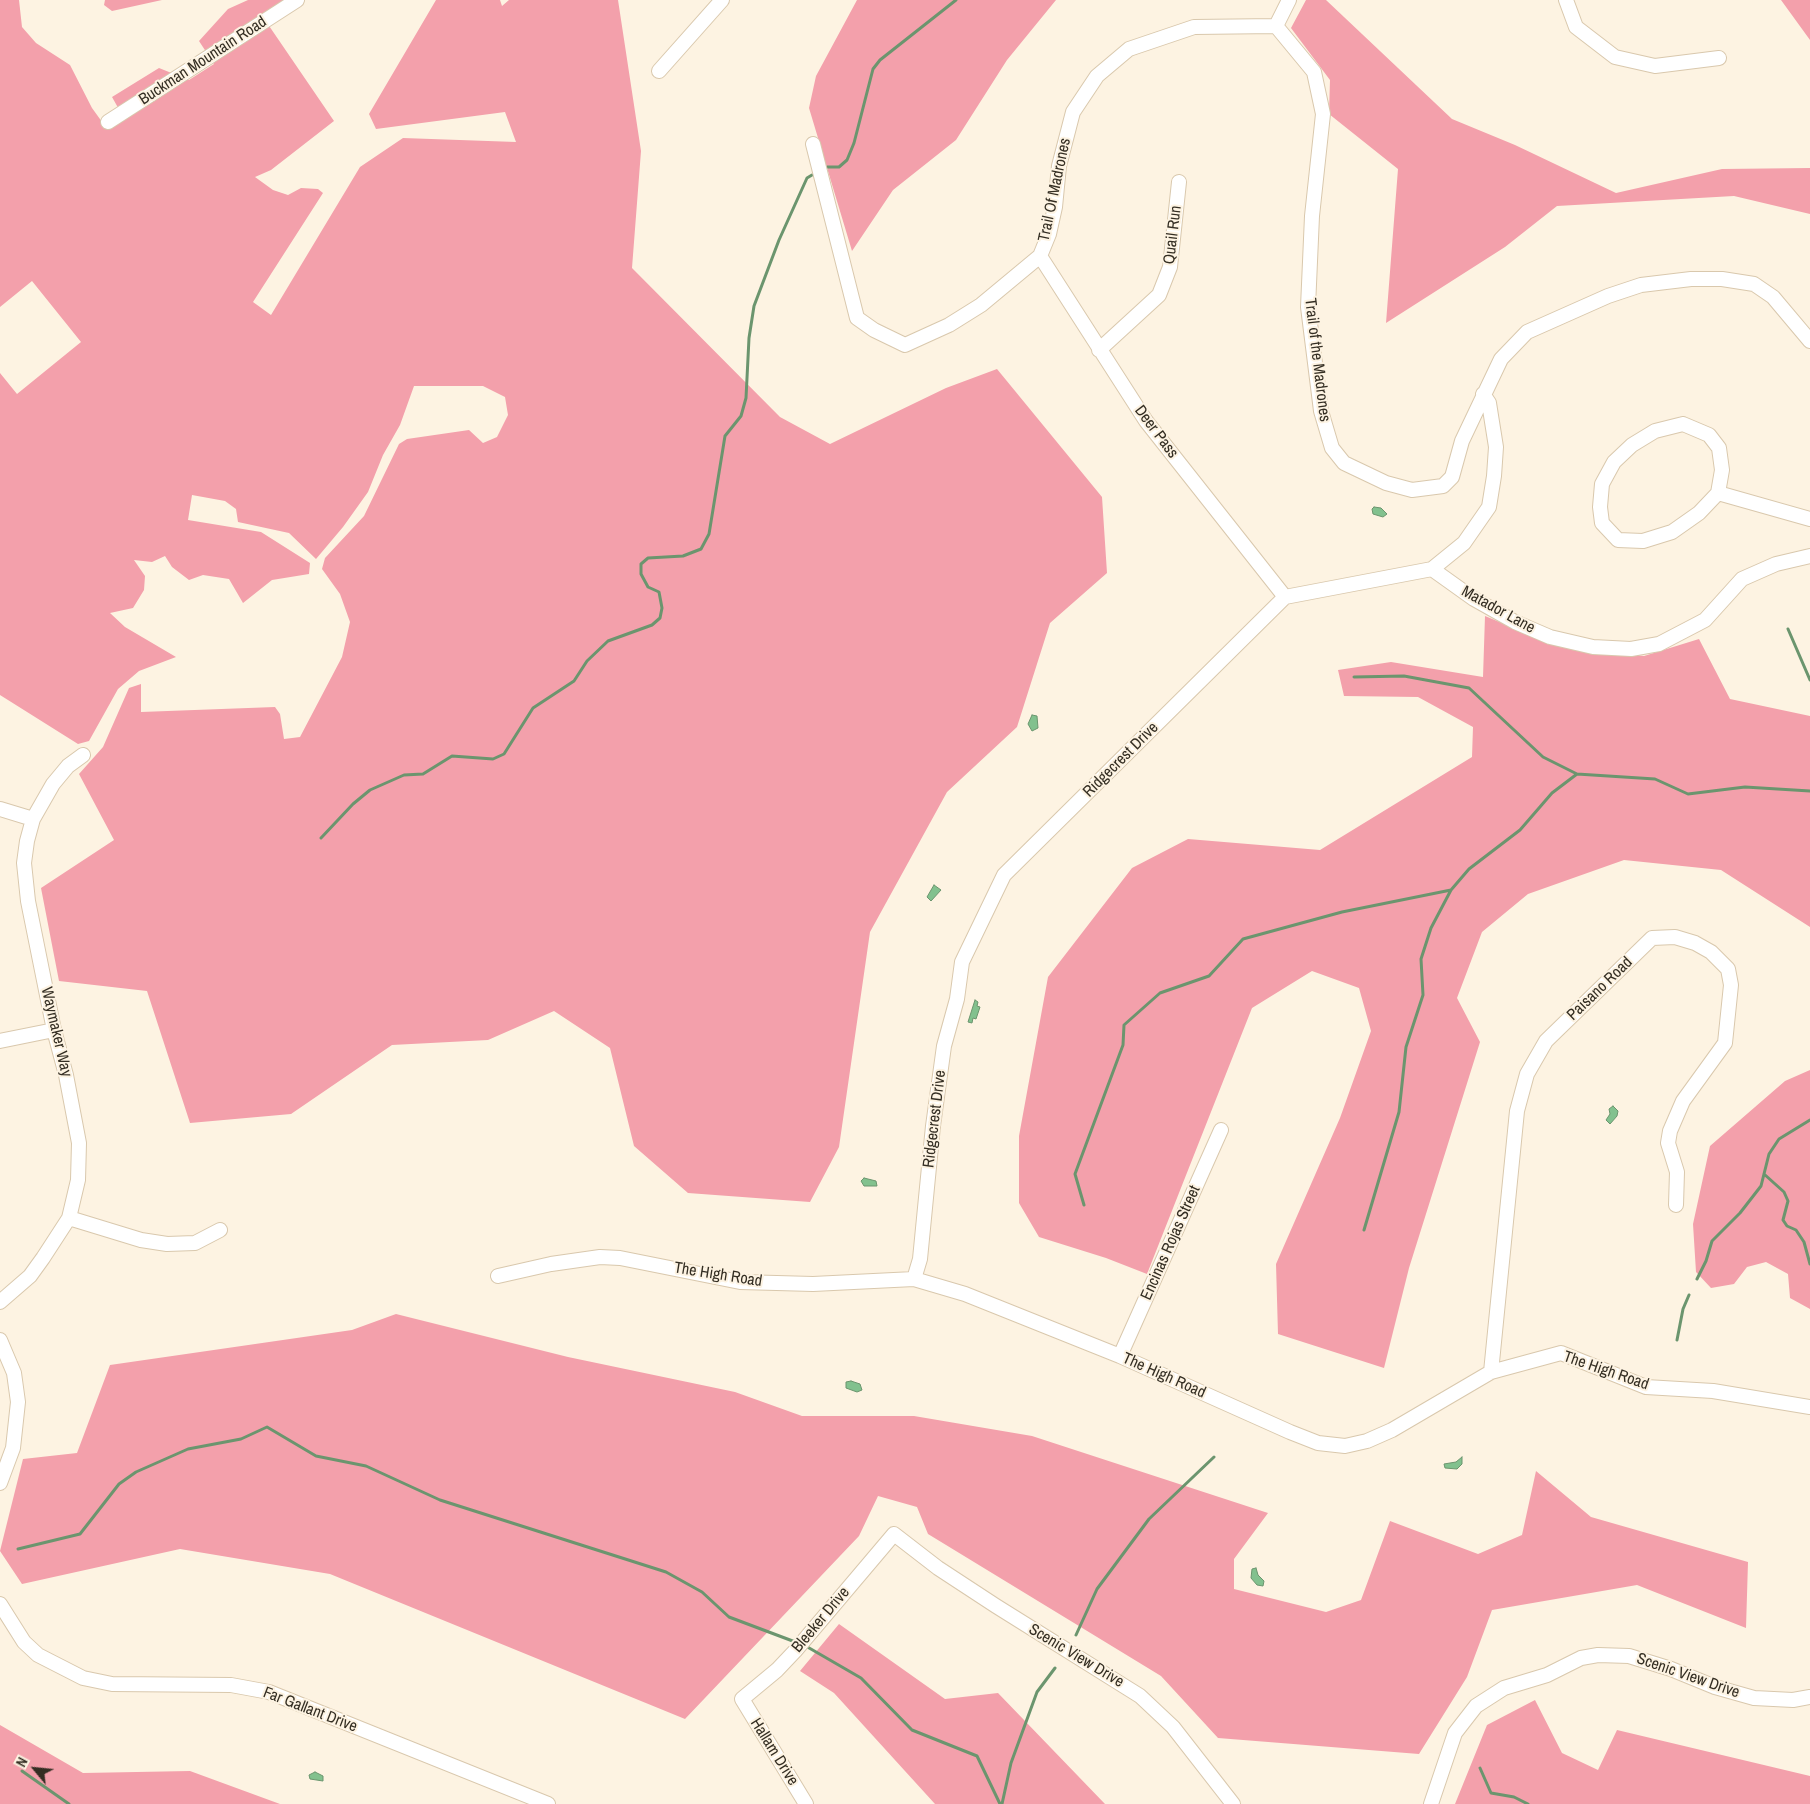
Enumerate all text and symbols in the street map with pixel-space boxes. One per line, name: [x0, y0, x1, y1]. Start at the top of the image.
street label: Buckman Mountain Road: [136, 13, 270, 109]
street label: Trail Of Madrones: [1035, 137, 1075, 243]
street label: Quail Run: [1160, 205, 1186, 265]
street label: Trail of the Madrones: [1300, 297, 1334, 423]
street label: Deer Pass: [1130, 402, 1182, 462]
street label: Matador Lane: [1458, 582, 1538, 638]
street label: Ridgecrest Drive: [1079, 718, 1163, 802]
street label: Paisano Road: [1563, 953, 1637, 1025]
street label: Waymaker Way: [36, 985, 76, 1079]
street label: Ridgecrest Drive: [919, 1069, 951, 1169]
street label: Encinas Rojas Street: [1137, 1183, 1205, 1303]
street label: The High Road: [673, 1259, 763, 1291]
street label: The High Road: [1561, 1347, 1651, 1395]
street label: The High Road: [1119, 1349, 1209, 1403]
street label: Bleeker Drive: [788, 1583, 854, 1657]
street label: Scenic View Drive: [1025, 1620, 1127, 1692]
street label: Scenic View Drive: [1634, 1649, 1742, 1703]
street label: Far Gallant Drive: [260, 1683, 360, 1737]
street label: Hallam Drive: [746, 1715, 802, 1789]
north arrow: [10, 1744, 60, 1794]
text: N: [12, 1754, 32, 1770]

